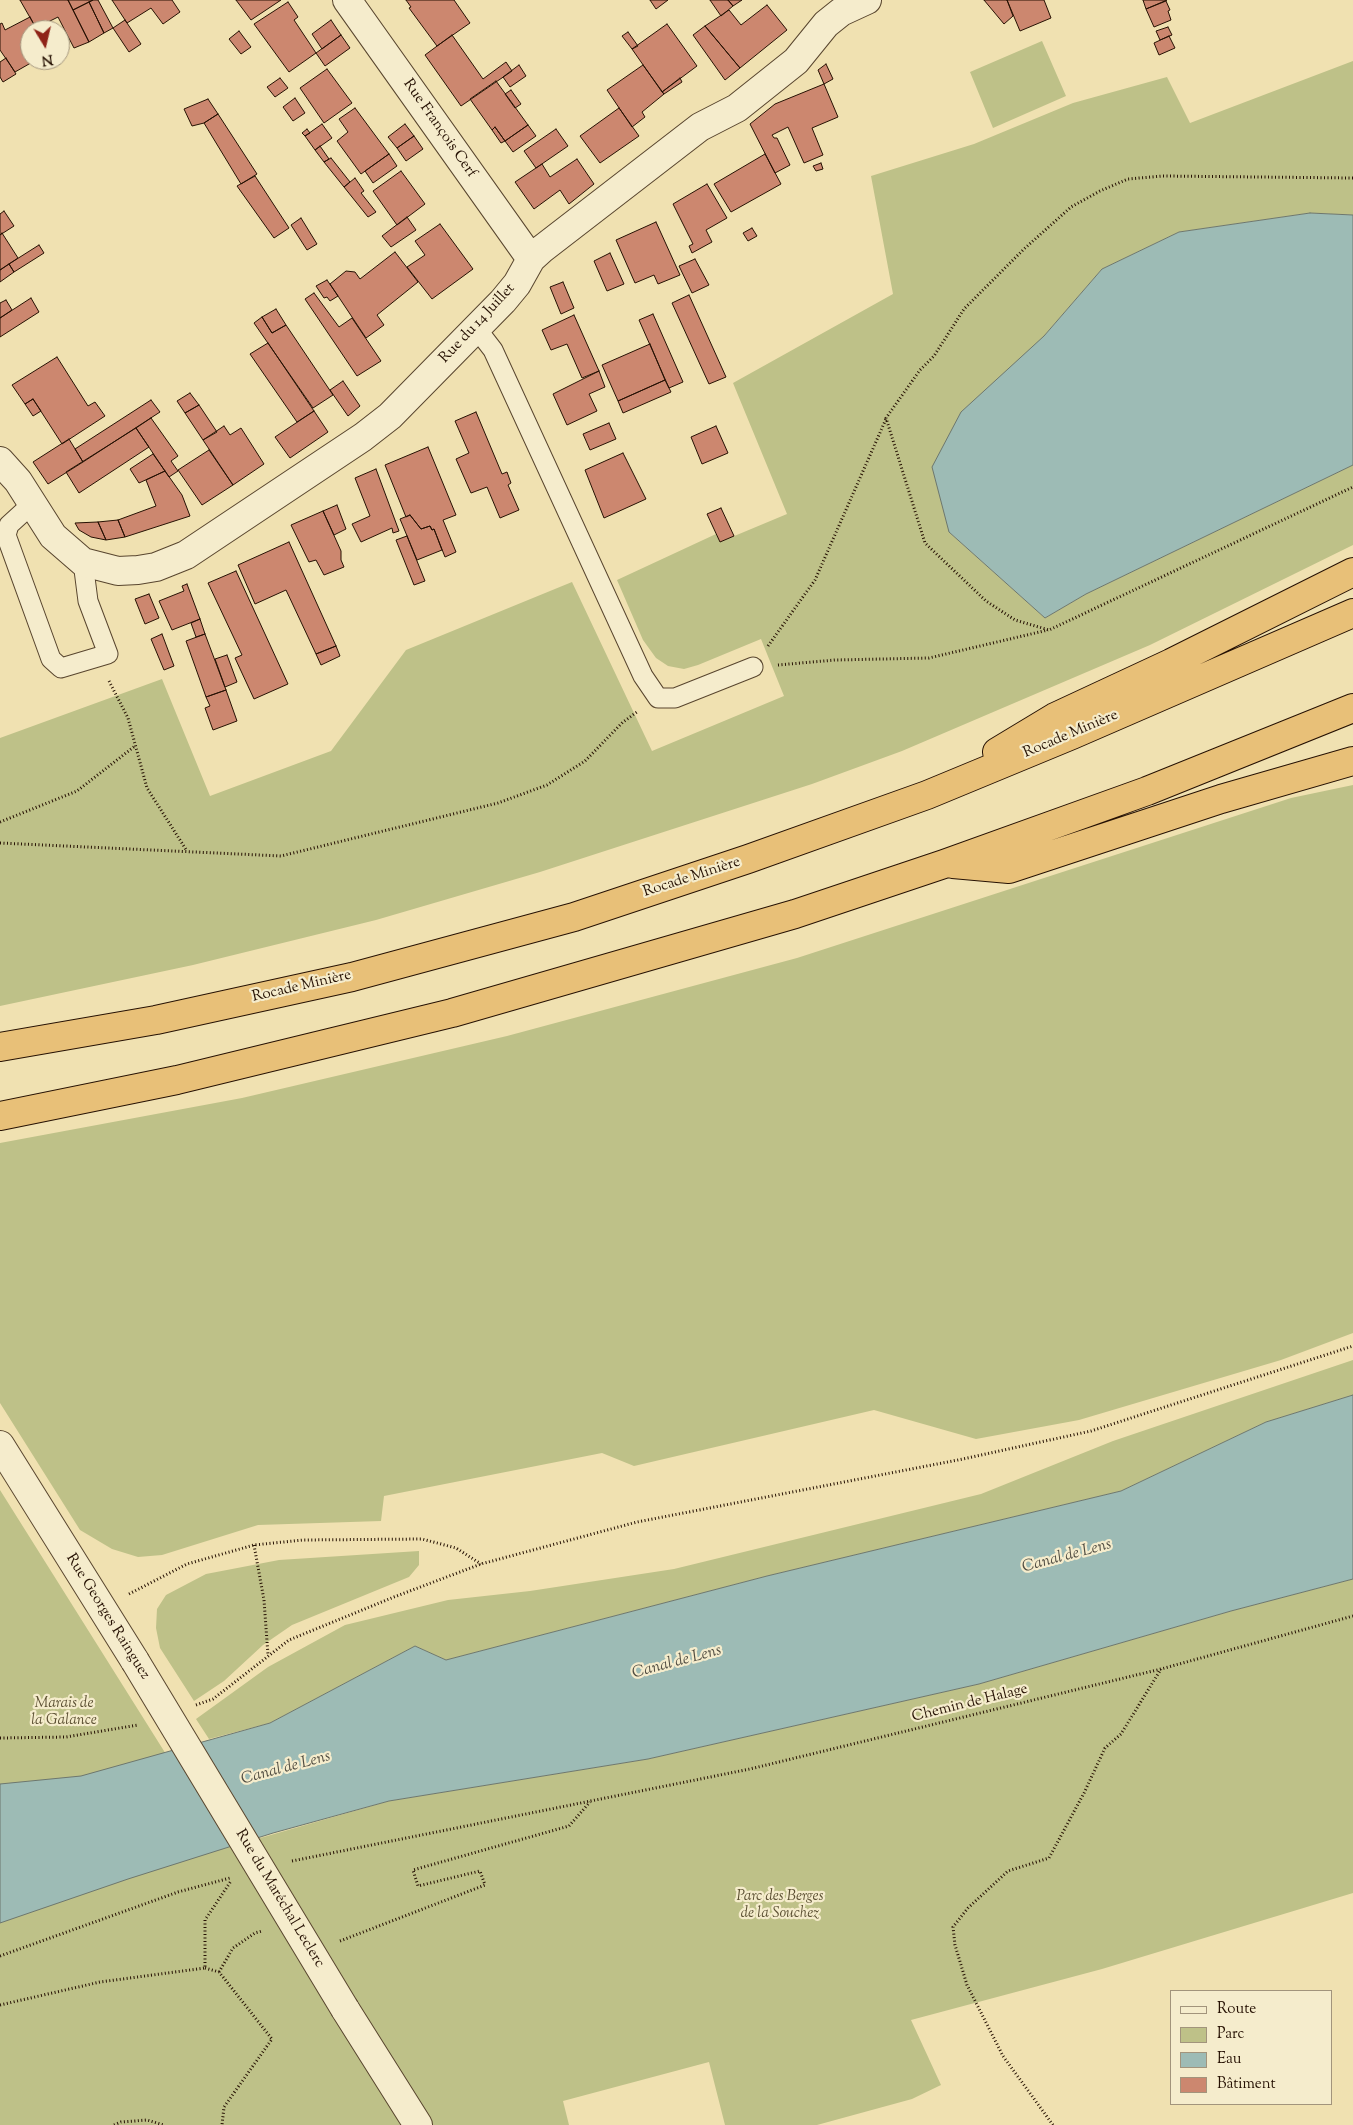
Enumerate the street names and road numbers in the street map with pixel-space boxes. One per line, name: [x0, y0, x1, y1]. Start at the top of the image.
street label: Rue François Cerf: [398, 76, 480, 182]
street label: Rue du 14 Juillet: [436, 280, 520, 368]
street label: Rocade Minière: [1021, 707, 1121, 763]
street label: Rocade Minière: [641, 854, 743, 902]
street label: Rocade Minière: [251, 967, 353, 1007]
street label: Rue Georges Rainguez: [61, 1551, 153, 1683]
street label: Chemin de Halage: [910, 1681, 1030, 1727]
street label: Rue du Maréchal Leclerc: [230, 1826, 328, 1972]

